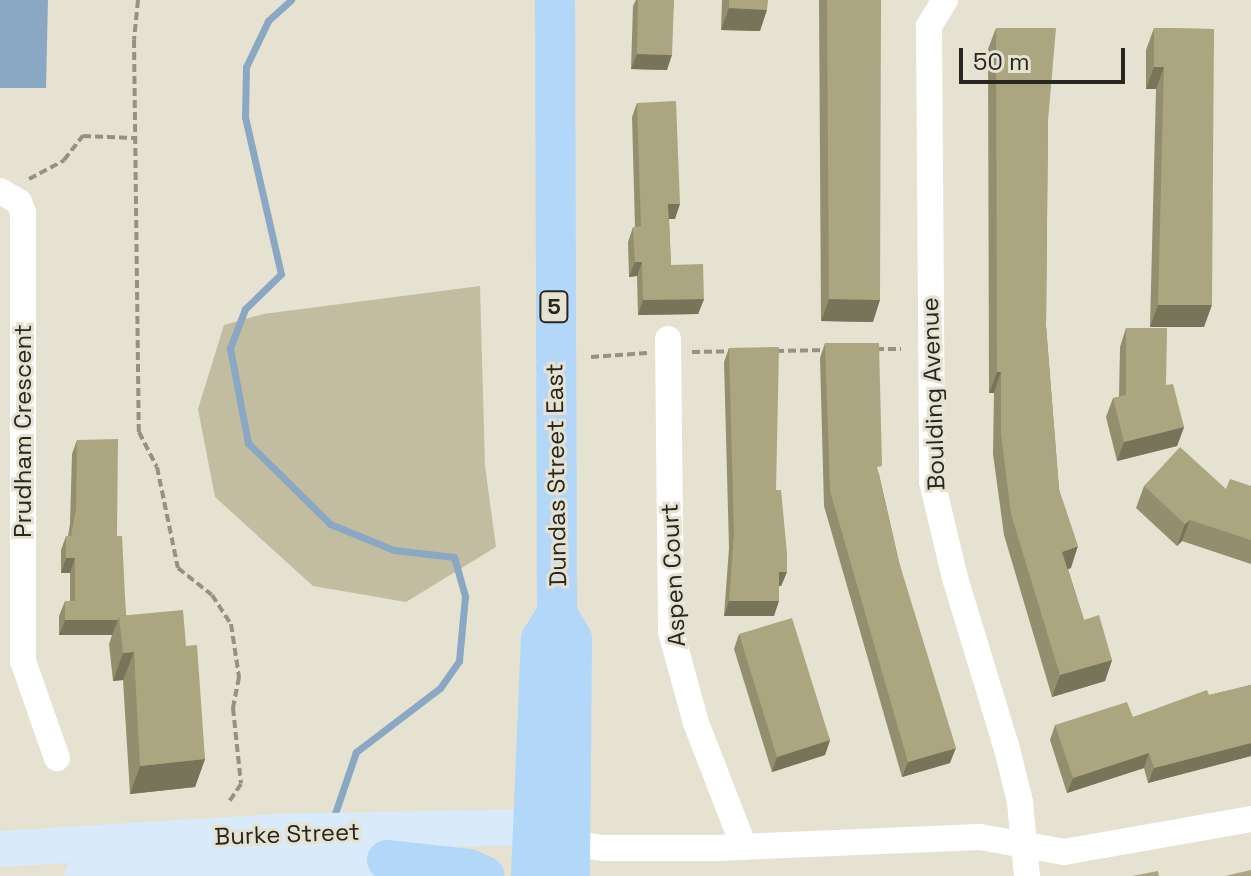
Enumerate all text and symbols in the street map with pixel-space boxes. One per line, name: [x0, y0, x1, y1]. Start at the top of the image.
scale bar: [963, 32, 1129, 82]
text: 50 m: [973, 46, 1030, 77]
road number: 5: [538, 289, 570, 325]
street label: Boulding Avenue: [915, 297, 951, 491]
street label: Prudham Crescent: [9, 324, 37, 538]
street label: Dundas Street East: [540, 363, 572, 587]
street label: Aspen Court: [655, 503, 691, 647]
street label: Burke Street: [214, 817, 360, 851]

